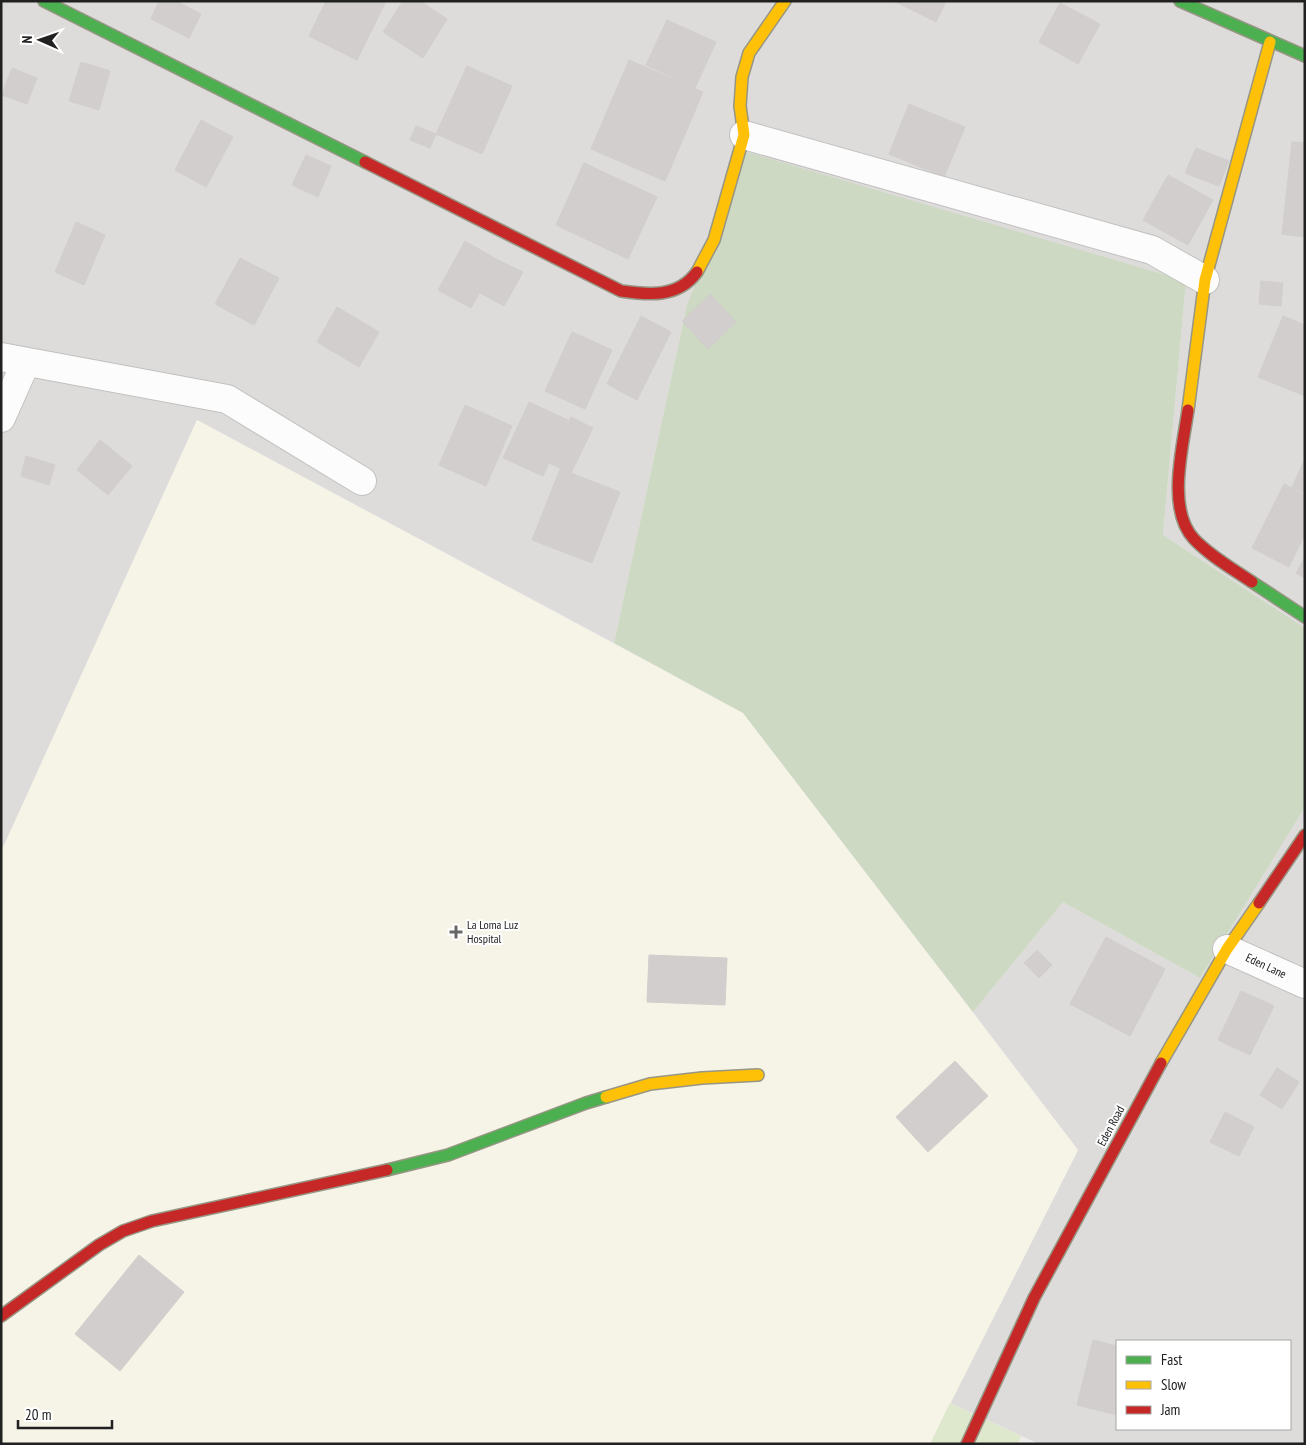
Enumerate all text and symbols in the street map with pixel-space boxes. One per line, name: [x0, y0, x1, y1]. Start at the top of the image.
north arrow: [15, 15, 65, 65]
text: N: [18, 35, 36, 44]
place label: La Loma Luz Hospital: [467, 917, 518, 946]
marker: La Loma Luz Hospital: [449, 925, 463, 939]
street label: Eden Lane: [1244, 950, 1289, 981]
street label: Eden Road: [1094, 1103, 1127, 1149]
legend: [1116, 1340, 1291, 1430]
text: Fast: [1161, 1350, 1182, 1369]
text: Slow: [1161, 1375, 1186, 1394]
scale bar: [18, 1398, 111, 1430]
text: Jam: [1160, 1400, 1180, 1419]
text: 20 m: [25, 1405, 51, 1424]

